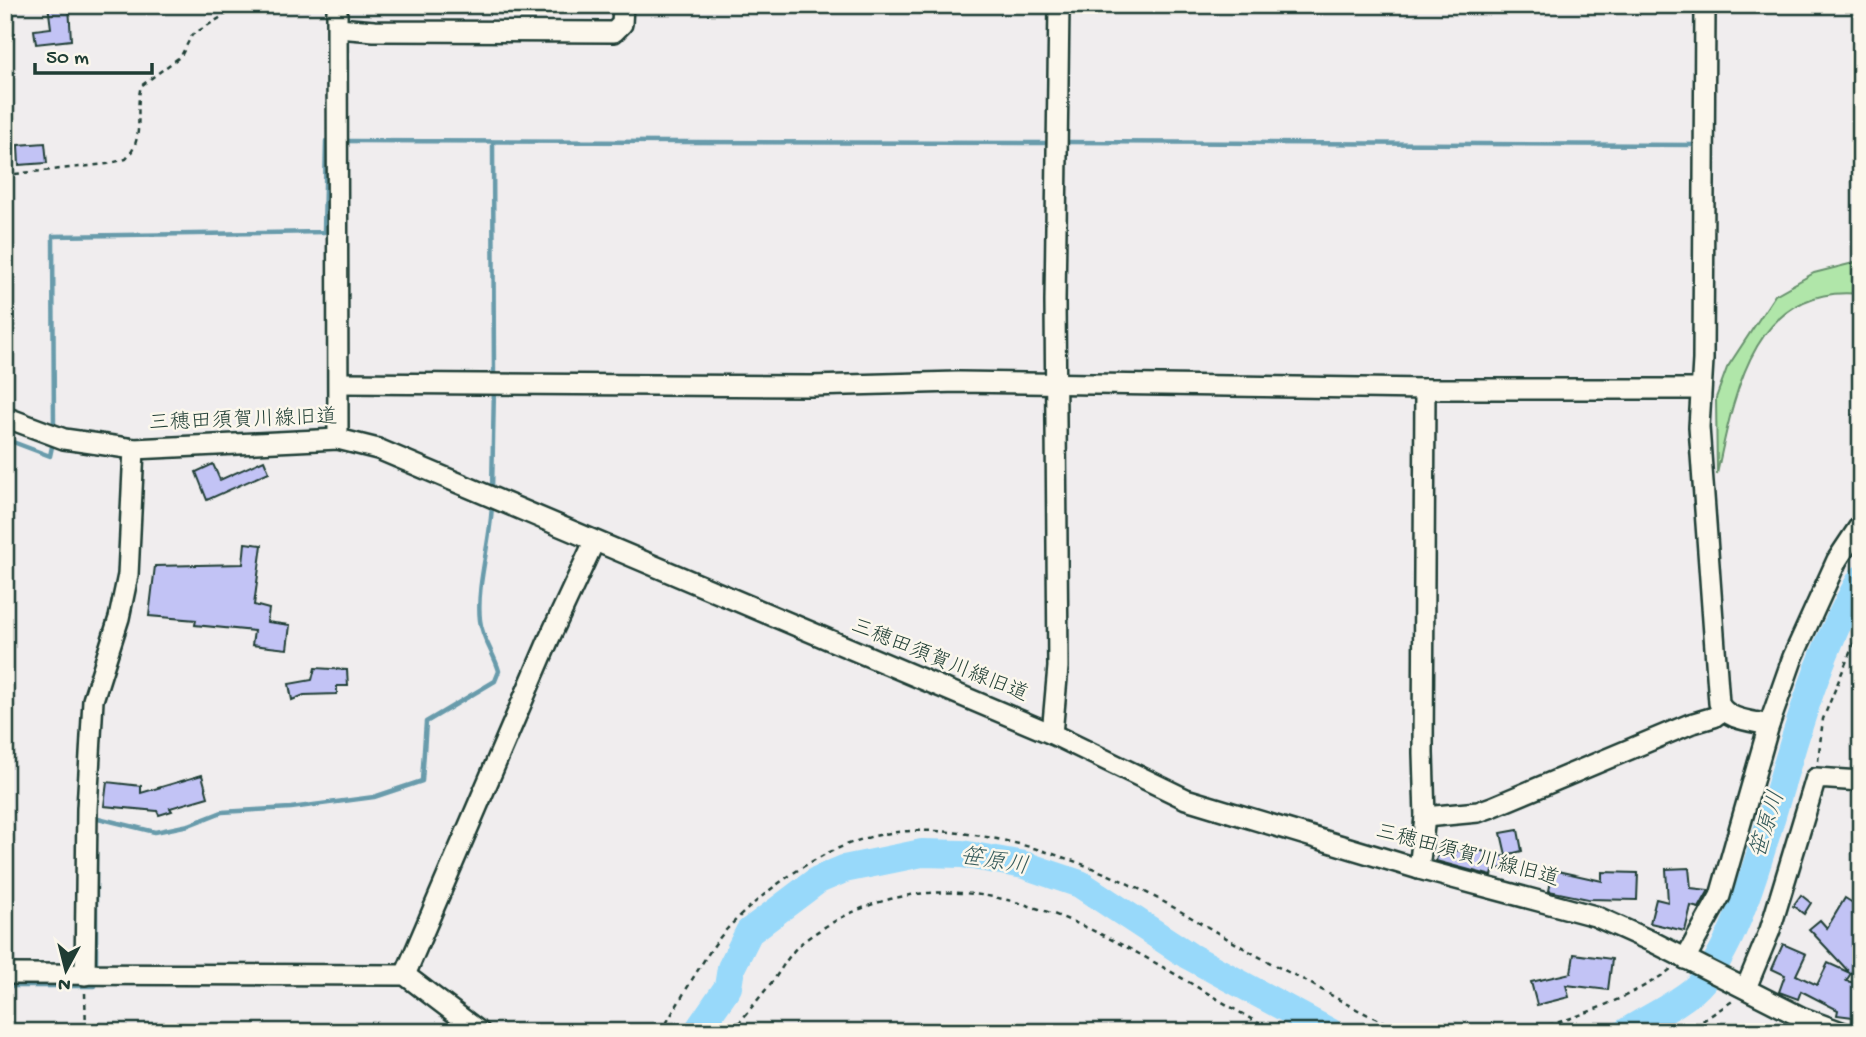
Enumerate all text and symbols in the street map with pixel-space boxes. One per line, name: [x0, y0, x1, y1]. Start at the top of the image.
scale bar: [35, 32, 152, 76]
text: 50 m: [46, 47, 89, 72]
street label: 三穂田須賀川線旧道: [148, 405, 338, 438]
street label: 三穂田須賀川線旧道: [847, 614, 1032, 709]
water label: 笹原川: [1745, 788, 1792, 862]
street label: 三穂田須賀川線旧道: [1372, 820, 1562, 894]
water label: 笹原川: [958, 843, 1030, 882]
north arrow: [32, 936, 102, 1006]
text: N: [57, 971, 72, 996]

